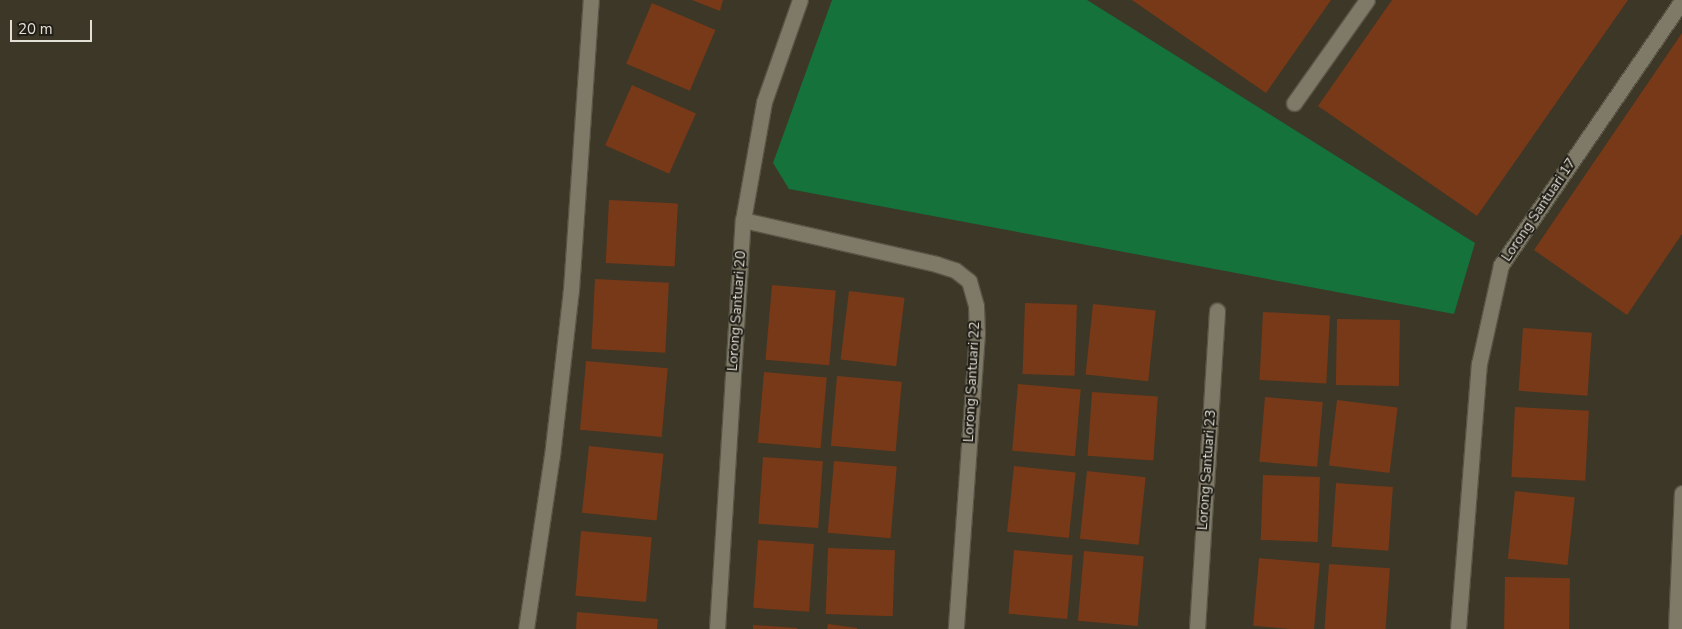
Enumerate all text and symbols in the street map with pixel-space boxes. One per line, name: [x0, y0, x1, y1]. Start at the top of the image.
scale bar: [12, 10, 95, 42]
text: 20 m: [18, 19, 53, 39]
street label: Lorong Santuari 17: [1498, 155, 1580, 265]
street label: Lorong Santuari 20: [724, 250, 750, 372]
street label: Lorong Santuari 22: [960, 321, 984, 443]
street label: Lorong Santuari 23: [1194, 409, 1220, 531]

